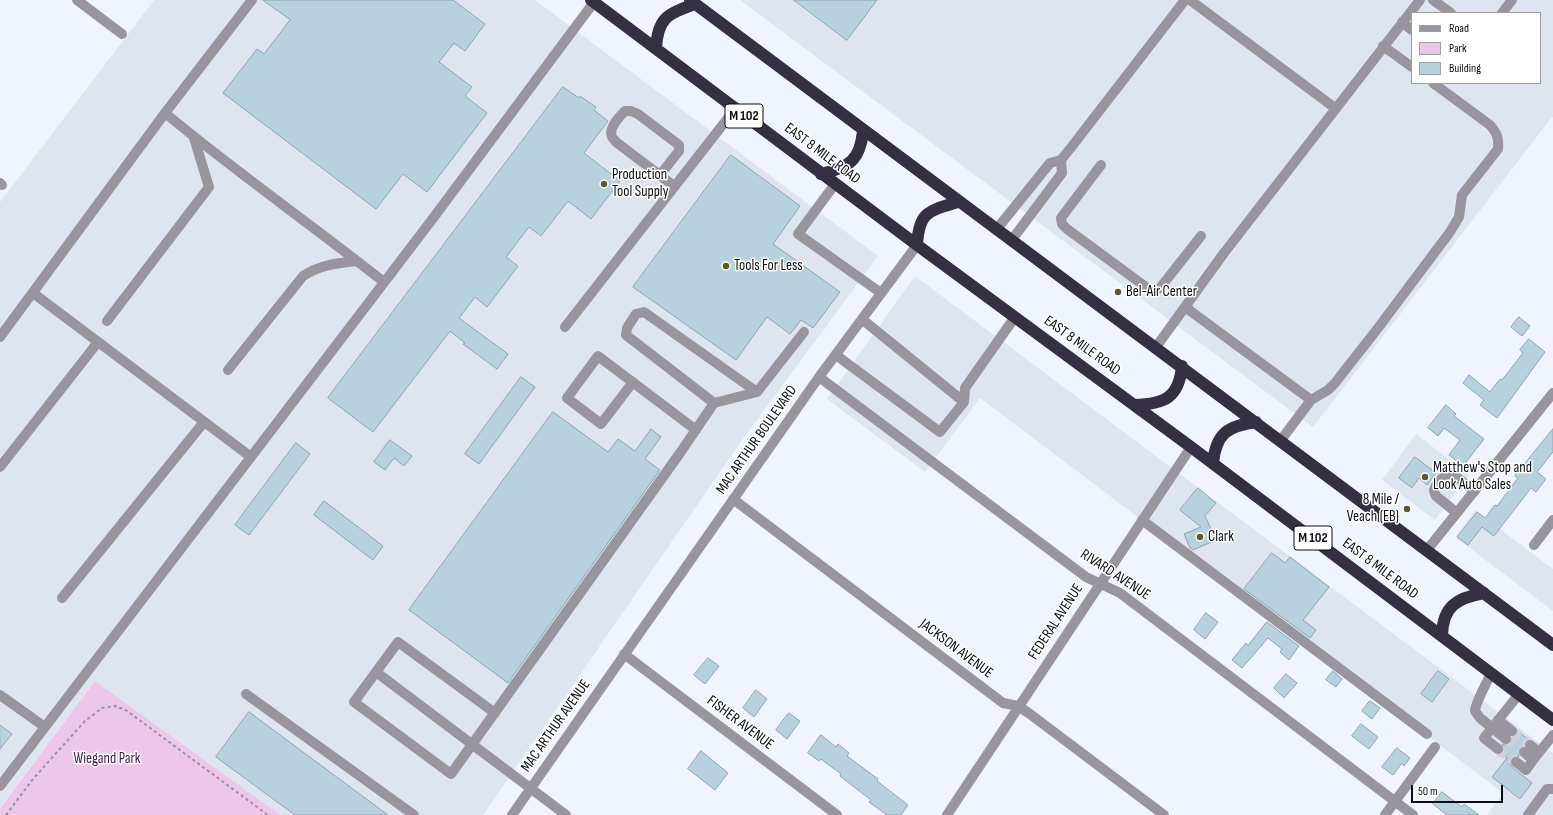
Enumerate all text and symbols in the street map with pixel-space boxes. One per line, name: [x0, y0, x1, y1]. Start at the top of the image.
legend: [1411, 12, 1541, 84]
text: Road: [1449, 21, 1469, 36]
text: Park: [1449, 41, 1467, 56]
text: Building: [1449, 61, 1481, 76]
road number: M 102: [725, 104, 763, 128]
street label: EAST 8 MILE ROAD: [781, 120, 863, 188]
place label: Production Tool Supply: [612, 166, 668, 201]
marker: Production Tool Supply: [599, 179, 609, 189]
place label: Tools For Less: [734, 257, 803, 275]
marker: Tools For Less: [721, 261, 731, 271]
place label: Bel-Air Center: [1126, 283, 1197, 301]
marker: Bel-Air Center: [1113, 287, 1123, 297]
street label: EAST 8 MILE ROAD: [1040, 312, 1124, 380]
street label: MAC ARTHUR BOULEVARD: [713, 382, 801, 498]
place label: Matthew's Stop and Look Auto Sales: [1433, 459, 1532, 494]
marker: Matthew's Stop and Look Auto Sales: [1420, 472, 1430, 482]
place label: 8 Mile / Veach (EB): [1347, 491, 1399, 526]
marker: 8 Mile / Veach (EB): [1402, 504, 1412, 514]
road number: M 102: [1294, 526, 1332, 550]
place label: Clark: [1208, 528, 1234, 546]
marker: Clark: [1195, 532, 1205, 542]
street label: EAST 8 MILE ROAD: [1339, 535, 1421, 603]
street label: RIVARD AVENUE: [1077, 546, 1153, 604]
street label: FEDERAL AVENUE: [1025, 581, 1087, 663]
street label: JACKSON AVENUE: [916, 616, 996, 682]
street label: MAC ARTHUR AVENUE: [517, 676, 595, 776]
street label: FISHER AVENUE: [703, 692, 777, 754]
park label: Wiegand Park: [73, 750, 141, 768]
scale bar: [1413, 777, 1505, 803]
text: 50 m: [1418, 784, 1438, 799]

